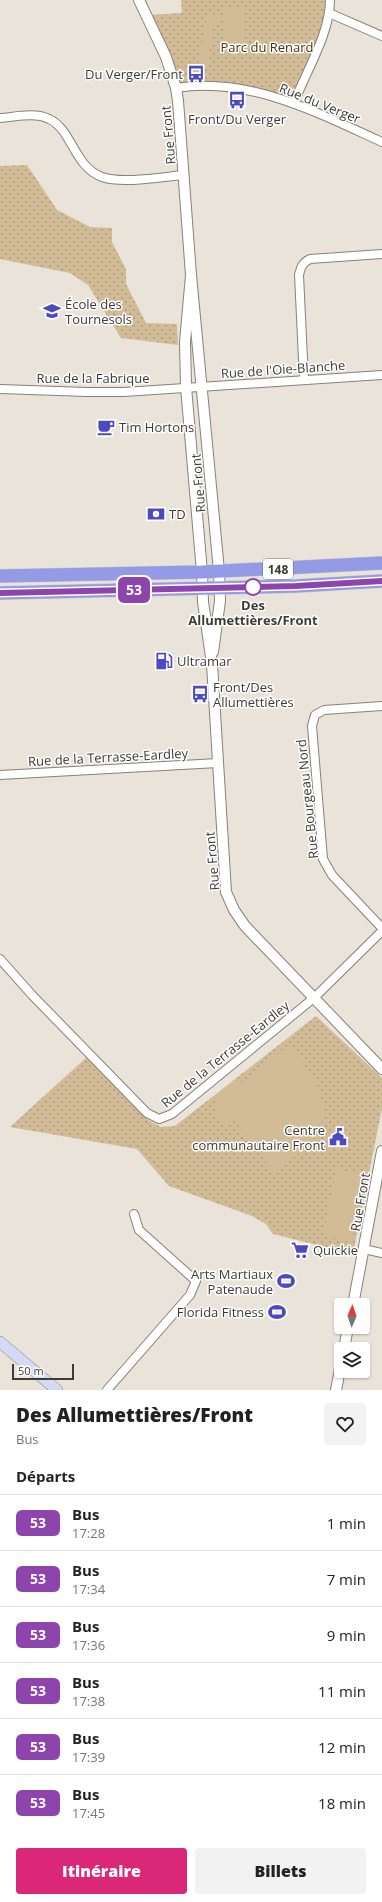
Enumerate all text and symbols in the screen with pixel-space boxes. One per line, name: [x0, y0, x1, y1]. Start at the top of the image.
park label: Parc du Renard: [220, 38, 314, 56]
bus stop icon: Du Verger/Front: [186, 64, 206, 84]
place label: Du Verger/Front: [85, 65, 183, 83]
street label: Rue du Verger: [277, 79, 364, 128]
bus stop icon: Front/Du Verger: [227, 90, 247, 110]
street label: Rue Front: [156, 104, 180, 165]
place label: Front/Du Verger: [188, 110, 287, 128]
place label: École des Tournesols: [65, 295, 132, 328]
school or university icon: École des Tournesols: [42, 301, 62, 321]
street label: Rue de l'Oie-Blanche: [220, 356, 346, 382]
street label: Rue de la Fabrique: [37, 369, 149, 387]
cafe icon: Tim Hortons: [96, 417, 116, 437]
place label: Tim Hortons: [119, 418, 194, 436]
street label: Rue Front: [186, 452, 210, 513]
bank icon: TD: [146, 504, 166, 524]
place label: TD: [169, 505, 186, 523]
road number: 148: [263, 559, 293, 579]
line badge: 53: [116, 577, 152, 603]
marker: Des Allumettières/Front: [244, 578, 262, 596]
text: 53: [126, 580, 142, 599]
place label: Des Allumettières/Front: [188, 596, 318, 629]
fuel station icon: Ultramar: [154, 651, 174, 671]
place label: Ultramar: [177, 652, 232, 670]
place label: Front/Des Allumettières: [213, 678, 294, 711]
bus stop icon: Front/Des Allumettières: [190, 684, 210, 704]
street label: Rue Bourgeau Nord: [292, 738, 322, 860]
street label: Rue de la Terrasse-Eardley: [28, 744, 189, 770]
street label: Rue Front: [200, 830, 224, 891]
street label: Rue de la Terrasse-Eardley: [157, 996, 293, 1111]
place label: Centre communautaire Front: [192, 1121, 325, 1154]
public building icon: Centre communautaire Front: [328, 1127, 348, 1147]
street label: Rue Front: [346, 1171, 374, 1233]
supermarket icon: Quickie: [290, 1240, 310, 1260]
place label: Quickie: [313, 1241, 358, 1259]
place label: Arts Martiaux Patenaude: [191, 1265, 273, 1298]
sports icon: Arts Martiaux Patenaude: [276, 1271, 296, 1291]
north arrow: [334, 1298, 370, 1334]
map controls: [334, 1298, 370, 1378]
sports icon: Florida Fitness: [267, 1302, 287, 1322]
place label: Florida Fitness: [177, 1303, 264, 1321]
button: layers: [334, 1342, 370, 1378]
scale bar: [12, 1362, 74, 1381]
text: 50 m: [18, 1363, 44, 1378]
text: Des Allumettières/Front: [16, 1402, 253, 1428]
button: heart: [324, 1403, 366, 1445]
text: Bus: [16, 1430, 39, 1448]
text: Départs: [16, 1466, 75, 1486]
text: Bus: [72, 1504, 99, 1524]
text: 53: [30, 1513, 46, 1532]
text: 1 min: [327, 1513, 366, 1533]
text: 17:28: [72, 1524, 105, 1542]
text: Bus: [72, 1560, 99, 1580]
text: 53: [30, 1569, 46, 1588]
text: 7 min: [327, 1569, 366, 1589]
text: 17:34: [72, 1580, 105, 1598]
text: Bus: [72, 1616, 99, 1636]
text: 53: [30, 1625, 46, 1644]
text: 9 min: [327, 1625, 366, 1645]
text: 17:36: [72, 1636, 105, 1654]
text: Bus: [72, 1672, 99, 1692]
text: 53: [30, 1681, 46, 1700]
text: 11 min: [318, 1681, 366, 1701]
text: 17:38: [72, 1692, 105, 1710]
text: Bus: [72, 1728, 99, 1748]
text: 53: [30, 1737, 46, 1756]
text: 12 min: [318, 1737, 366, 1757]
text: 17:39: [72, 1748, 105, 1766]
text: Bus: [72, 1784, 99, 1804]
text: 53: [30, 1793, 46, 1812]
text: 18 min: [318, 1793, 366, 1813]
text: 17:45: [72, 1804, 105, 1822]
button: Itinéraire: [16, 1848, 187, 1894]
button: Billets: [195, 1848, 366, 1894]

